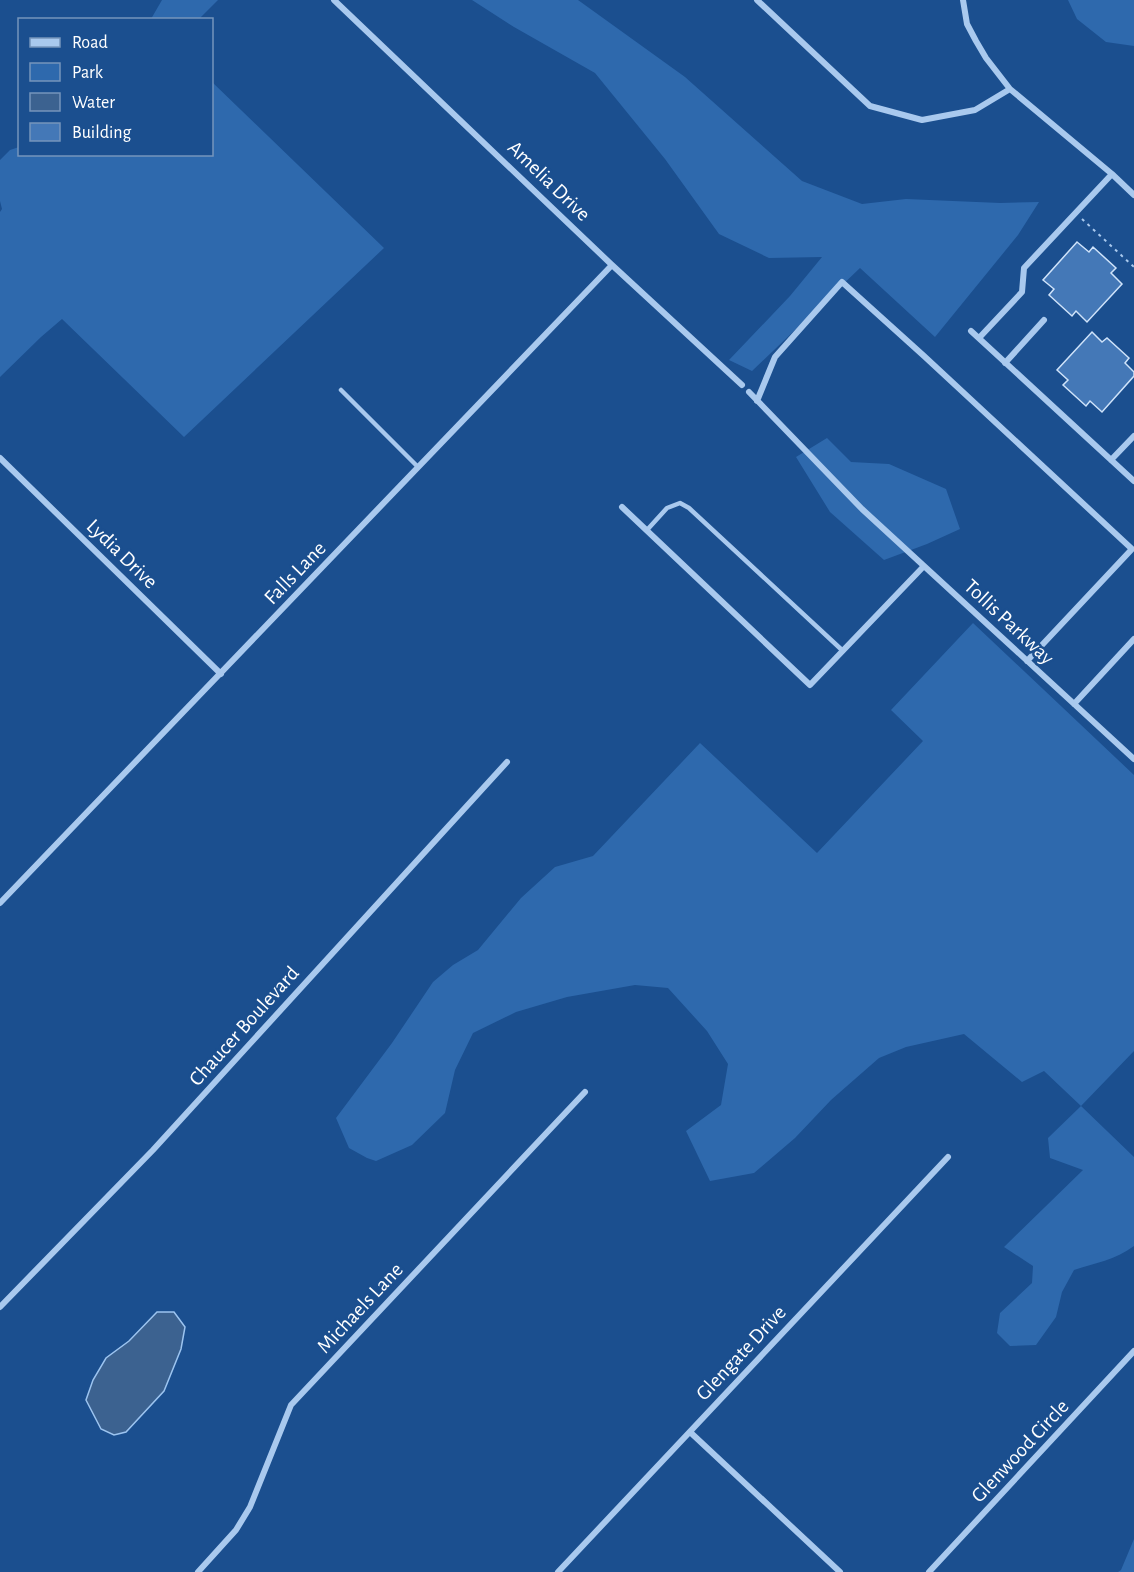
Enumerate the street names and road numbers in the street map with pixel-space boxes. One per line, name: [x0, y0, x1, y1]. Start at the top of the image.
street label: Amelia Drive: [504, 137, 594, 225]
street label: Lydia Drive: [82, 515, 162, 593]
street label: Falls Lane: [260, 537, 330, 609]
street label: Tollis Parkway: [960, 575, 1058, 669]
street label: Chaucer Boulevard: [185, 962, 303, 1090]
street label: Michaels Lane: [313, 1259, 407, 1357]
street label: Glengate Drive: [692, 1302, 790, 1404]
street label: Glenwood Circle: [967, 1395, 1073, 1507]

